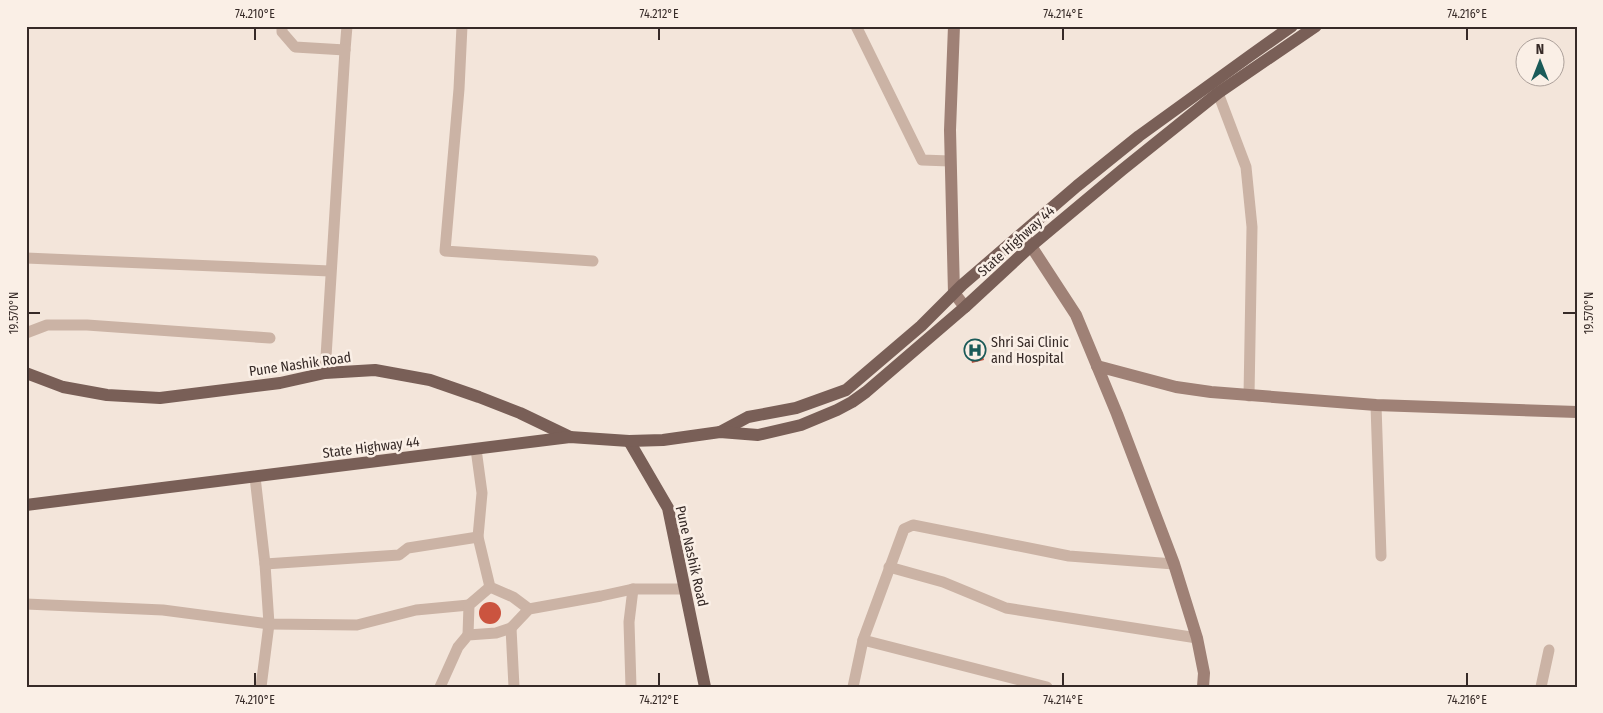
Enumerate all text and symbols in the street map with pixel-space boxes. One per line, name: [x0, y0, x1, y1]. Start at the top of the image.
text: 74.210°E: [235, 7, 275, 21]
text: 74.212°E: [639, 7, 679, 21]
text: 74.214°E: [1043, 7, 1083, 21]
text: 74.216°E: [1447, 7, 1487, 21]
north arrow: [1516, 38, 1566, 88]
text: N: [1536, 41, 1544, 58]
street label: State Highway 44: [974, 202, 1058, 280]
text: 19.570°N: [7, 292, 21, 334]
text: 19.570°N: [1582, 292, 1596, 334]
place label: Shri Sai Clinic and Hospital: [991, 334, 1069, 367]
hospital icon: Shri Sai Clinic and Hospital: [963, 338, 987, 362]
street label: Pune Nashik Road: [248, 349, 352, 380]
street label: State Highway 44: [322, 433, 421, 462]
street label: Pune Nashik Road: [672, 504, 711, 608]
text: 74.210°E: [235, 693, 275, 707]
text: 74.212°E: [639, 693, 679, 707]
text: 74.214°E: [1043, 693, 1083, 707]
text: 74.216°E: [1447, 693, 1487, 707]

